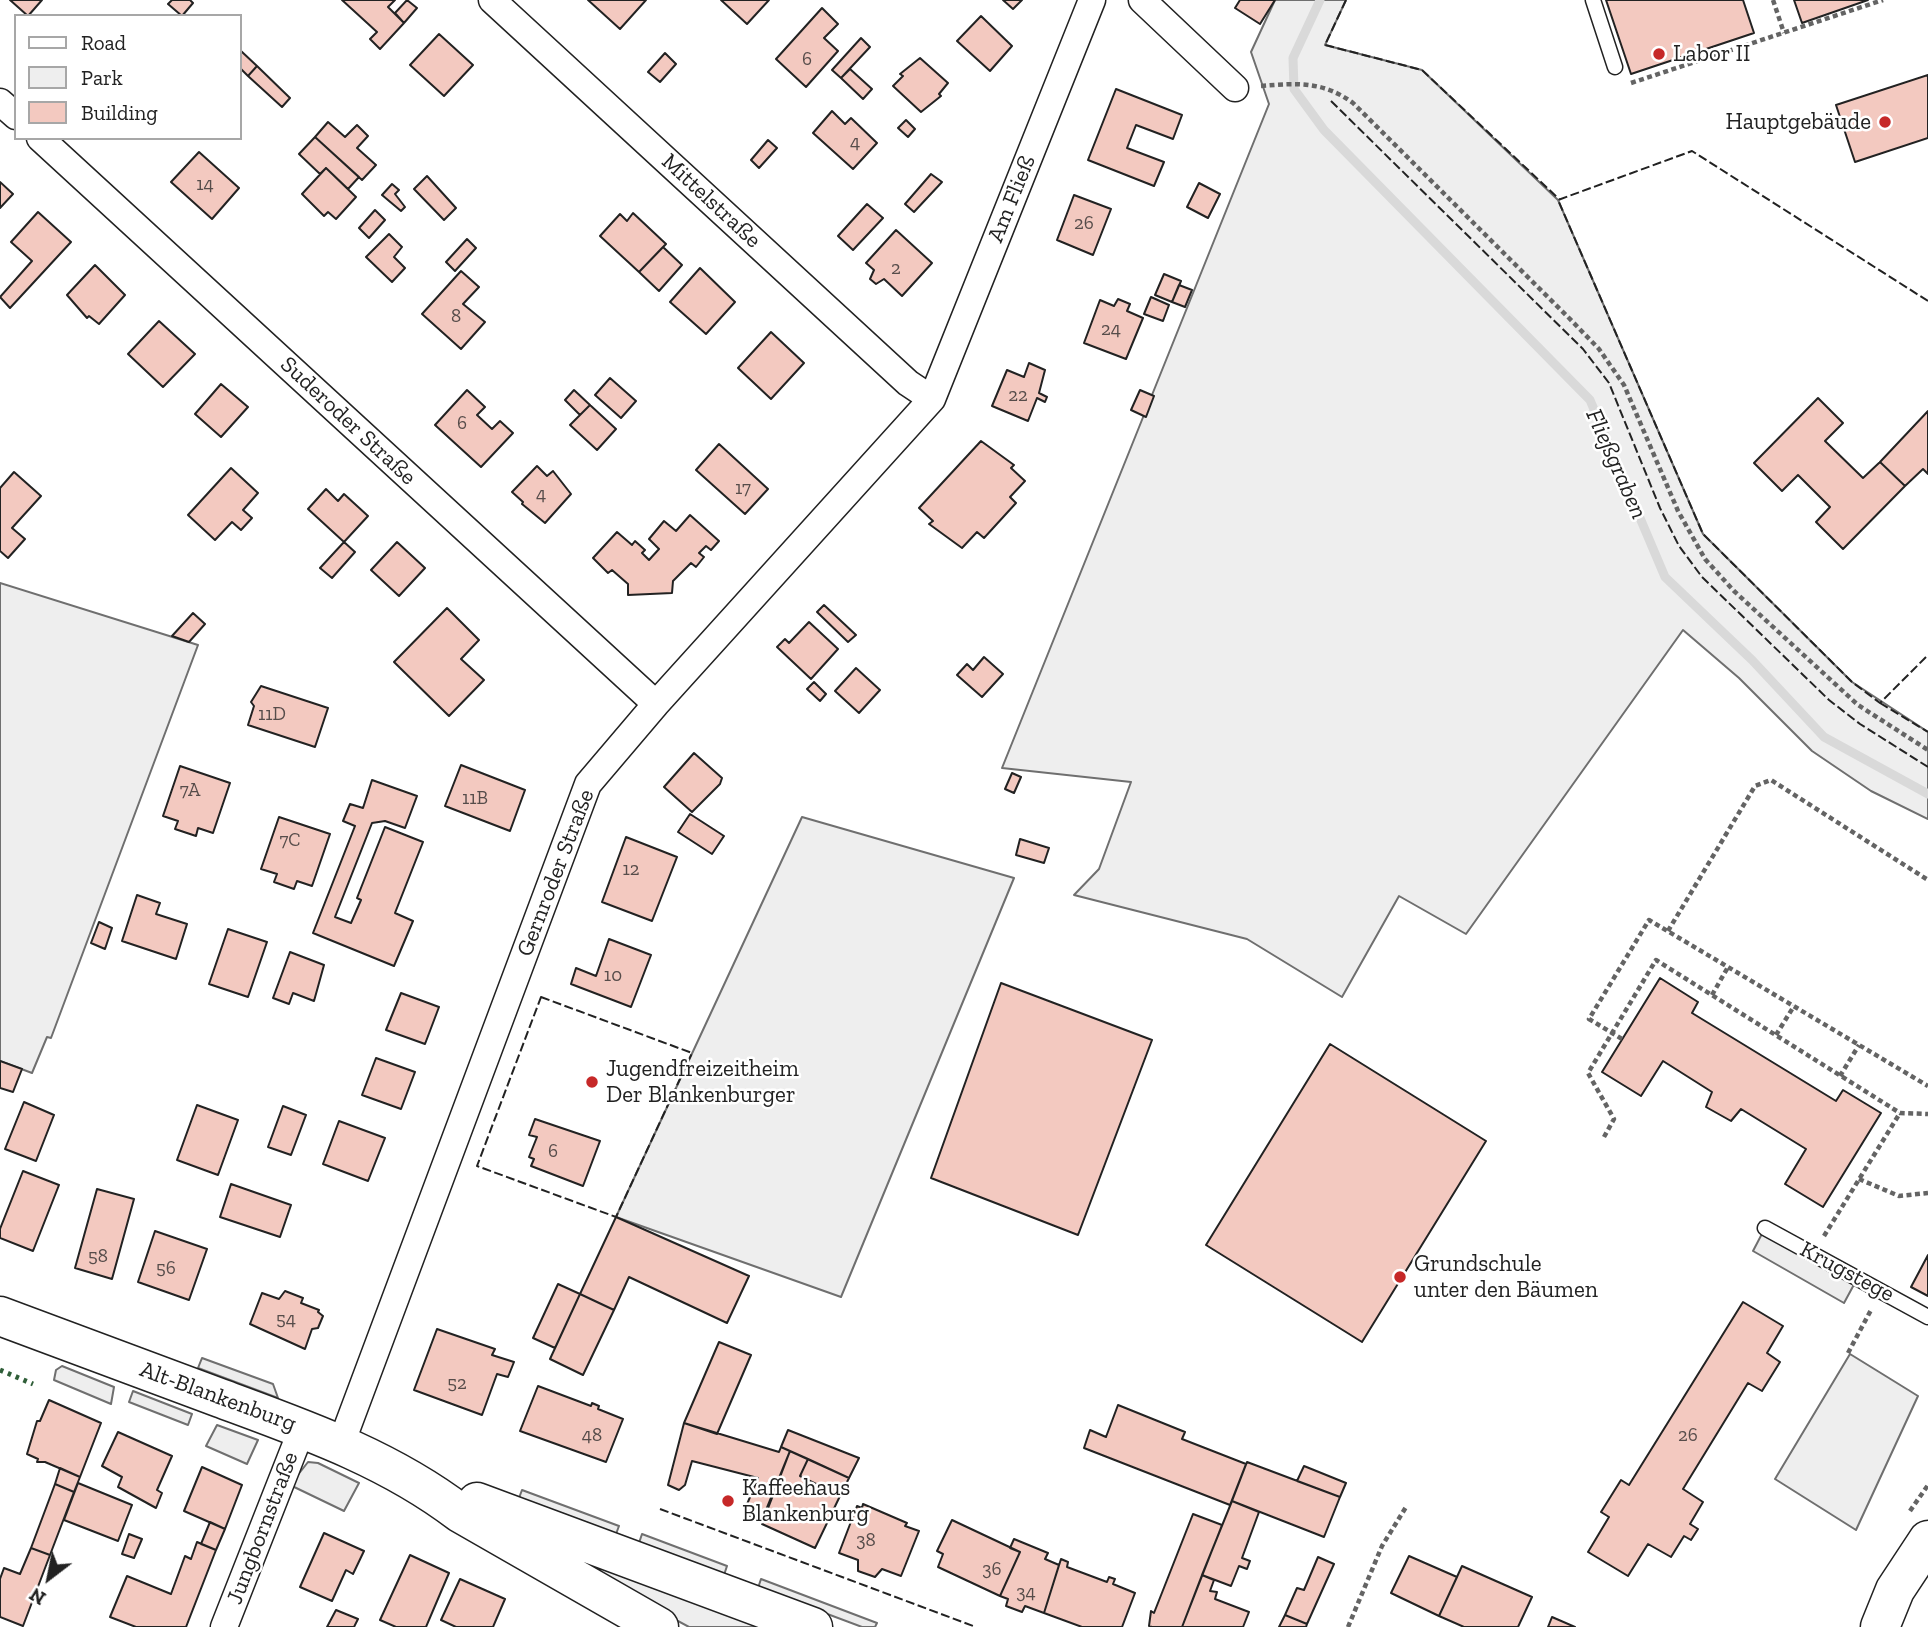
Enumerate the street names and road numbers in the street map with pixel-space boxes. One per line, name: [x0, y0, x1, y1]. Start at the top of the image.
street label: Mittelstraße: [656, 148, 766, 254]
street label: Am Fließ: [982, 152, 1042, 246]
street label: Suderoder Straße: [274, 351, 422, 491]
street label: Gernroder Straße: [511, 786, 601, 960]
street label: Krugstege: [1795, 1236, 1899, 1308]
street label: Alt-Blankenburg: [136, 1356, 300, 1438]
street label: Jungbornstraße: [221, 1448, 305, 1608]

